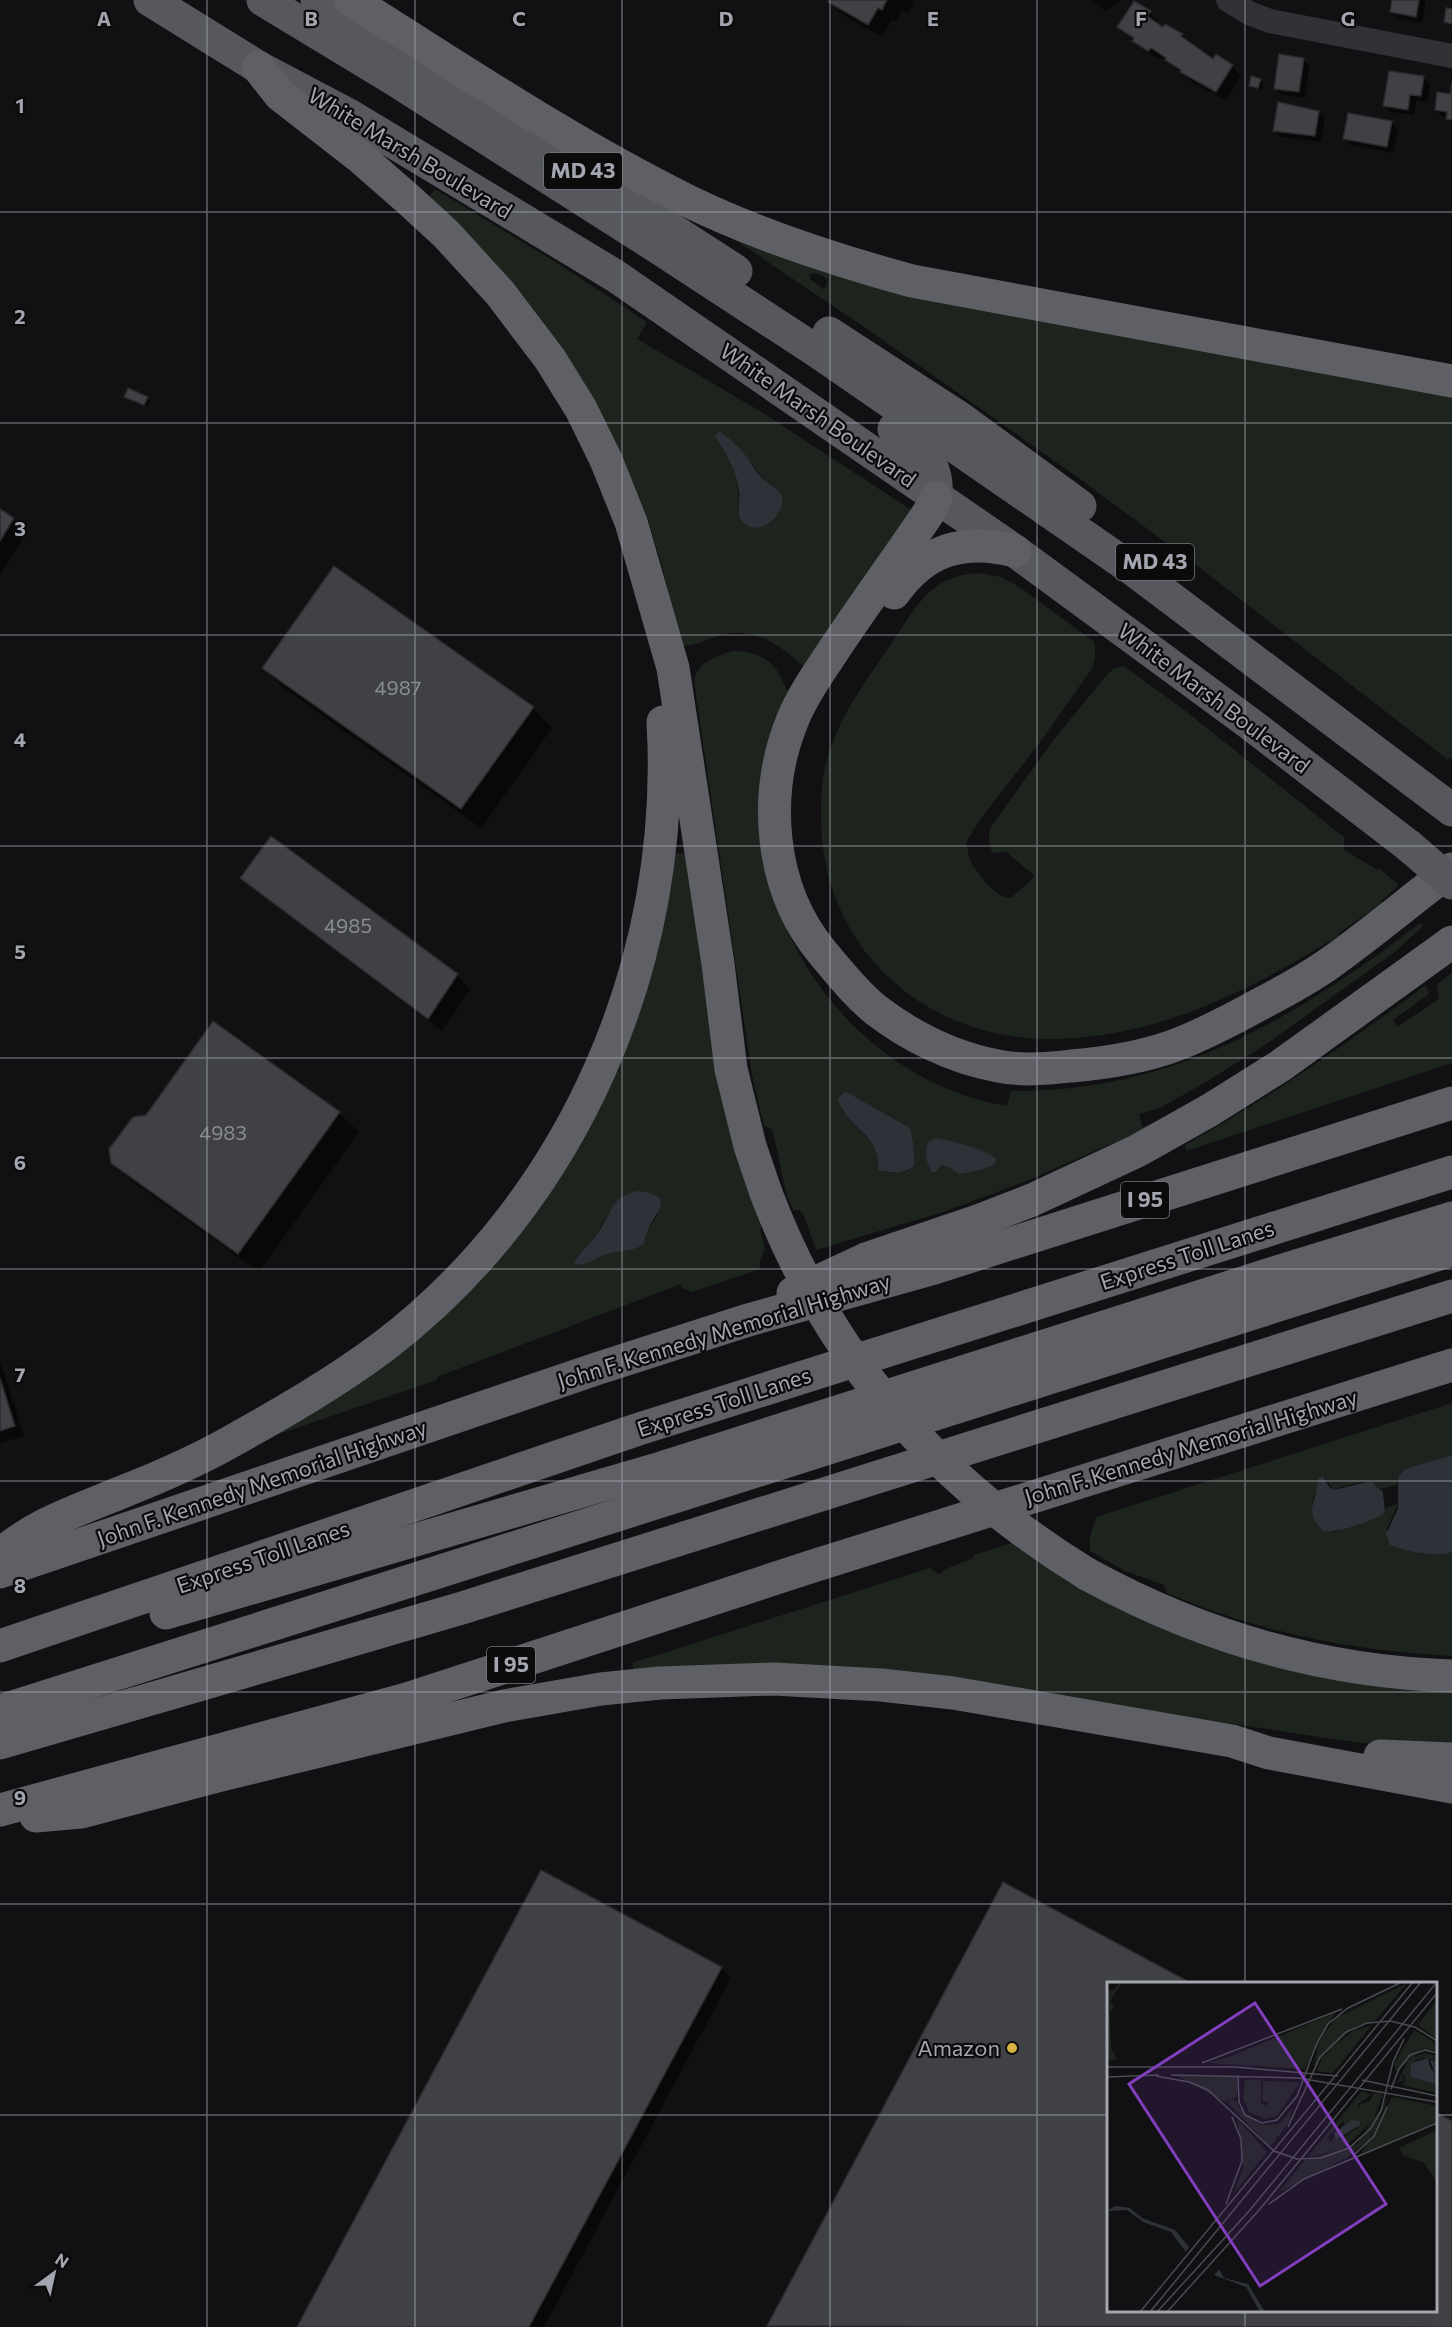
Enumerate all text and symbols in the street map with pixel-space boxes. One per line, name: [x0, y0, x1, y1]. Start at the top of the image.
text: A: [97, 6, 111, 30]
text: B: [304, 6, 318, 30]
text: C: [512, 6, 526, 30]
text: D: [719, 6, 733, 30]
text: E: [927, 6, 939, 30]
text: F: [1135, 6, 1147, 30]
text: G: [1341, 6, 1355, 30]
street label: White Marsh Boulevard: [303, 81, 517, 224]
text: 1: [15, 93, 25, 117]
road number: MD 43: [544, 153, 622, 189]
text: 2: [14, 304, 26, 328]
street label: White Marsh Boulevard: [715, 337, 922, 493]
text: 3: [14, 516, 26, 540]
road number: MD 43: [1116, 544, 1194, 580]
street label: White Marsh Boulevard: [1113, 617, 1316, 779]
house number: 4987: [375, 675, 421, 699]
text: 4: [14, 727, 26, 751]
house number: 4985: [324, 913, 372, 937]
text: 5: [14, 939, 26, 963]
house number: 4983: [199, 1120, 247, 1144]
text: 6: [14, 1150, 26, 1174]
road number: I 95: [1121, 1182, 1169, 1218]
street label: Express Toll Lanes: [1096, 1214, 1277, 1295]
street label: John F. Kennedy Memorial Highway: [554, 1267, 894, 1394]
street label: Express Toll Lanes: [633, 1361, 814, 1442]
text: 7: [15, 1362, 26, 1386]
street label: John F. Kennedy Memorial Highway: [1021, 1383, 1361, 1510]
street label: John F. Kennedy Memorial Highway: [93, 1413, 430, 1552]
street label: Express Toll Lanes: [173, 1514, 353, 1599]
text: 8: [14, 1573, 26, 1597]
road number: I 95: [487, 1647, 535, 1683]
text: 9: [14, 1785, 26, 1809]
inset map: [1107, 1982, 1437, 2312]
place label: Amazon: [917, 2034, 1000, 2061]
marker: Amazon: [1005, 2041, 1019, 2055]
north arrow: [24, 2243, 84, 2303]
text: N: [52, 2249, 73, 2271]

